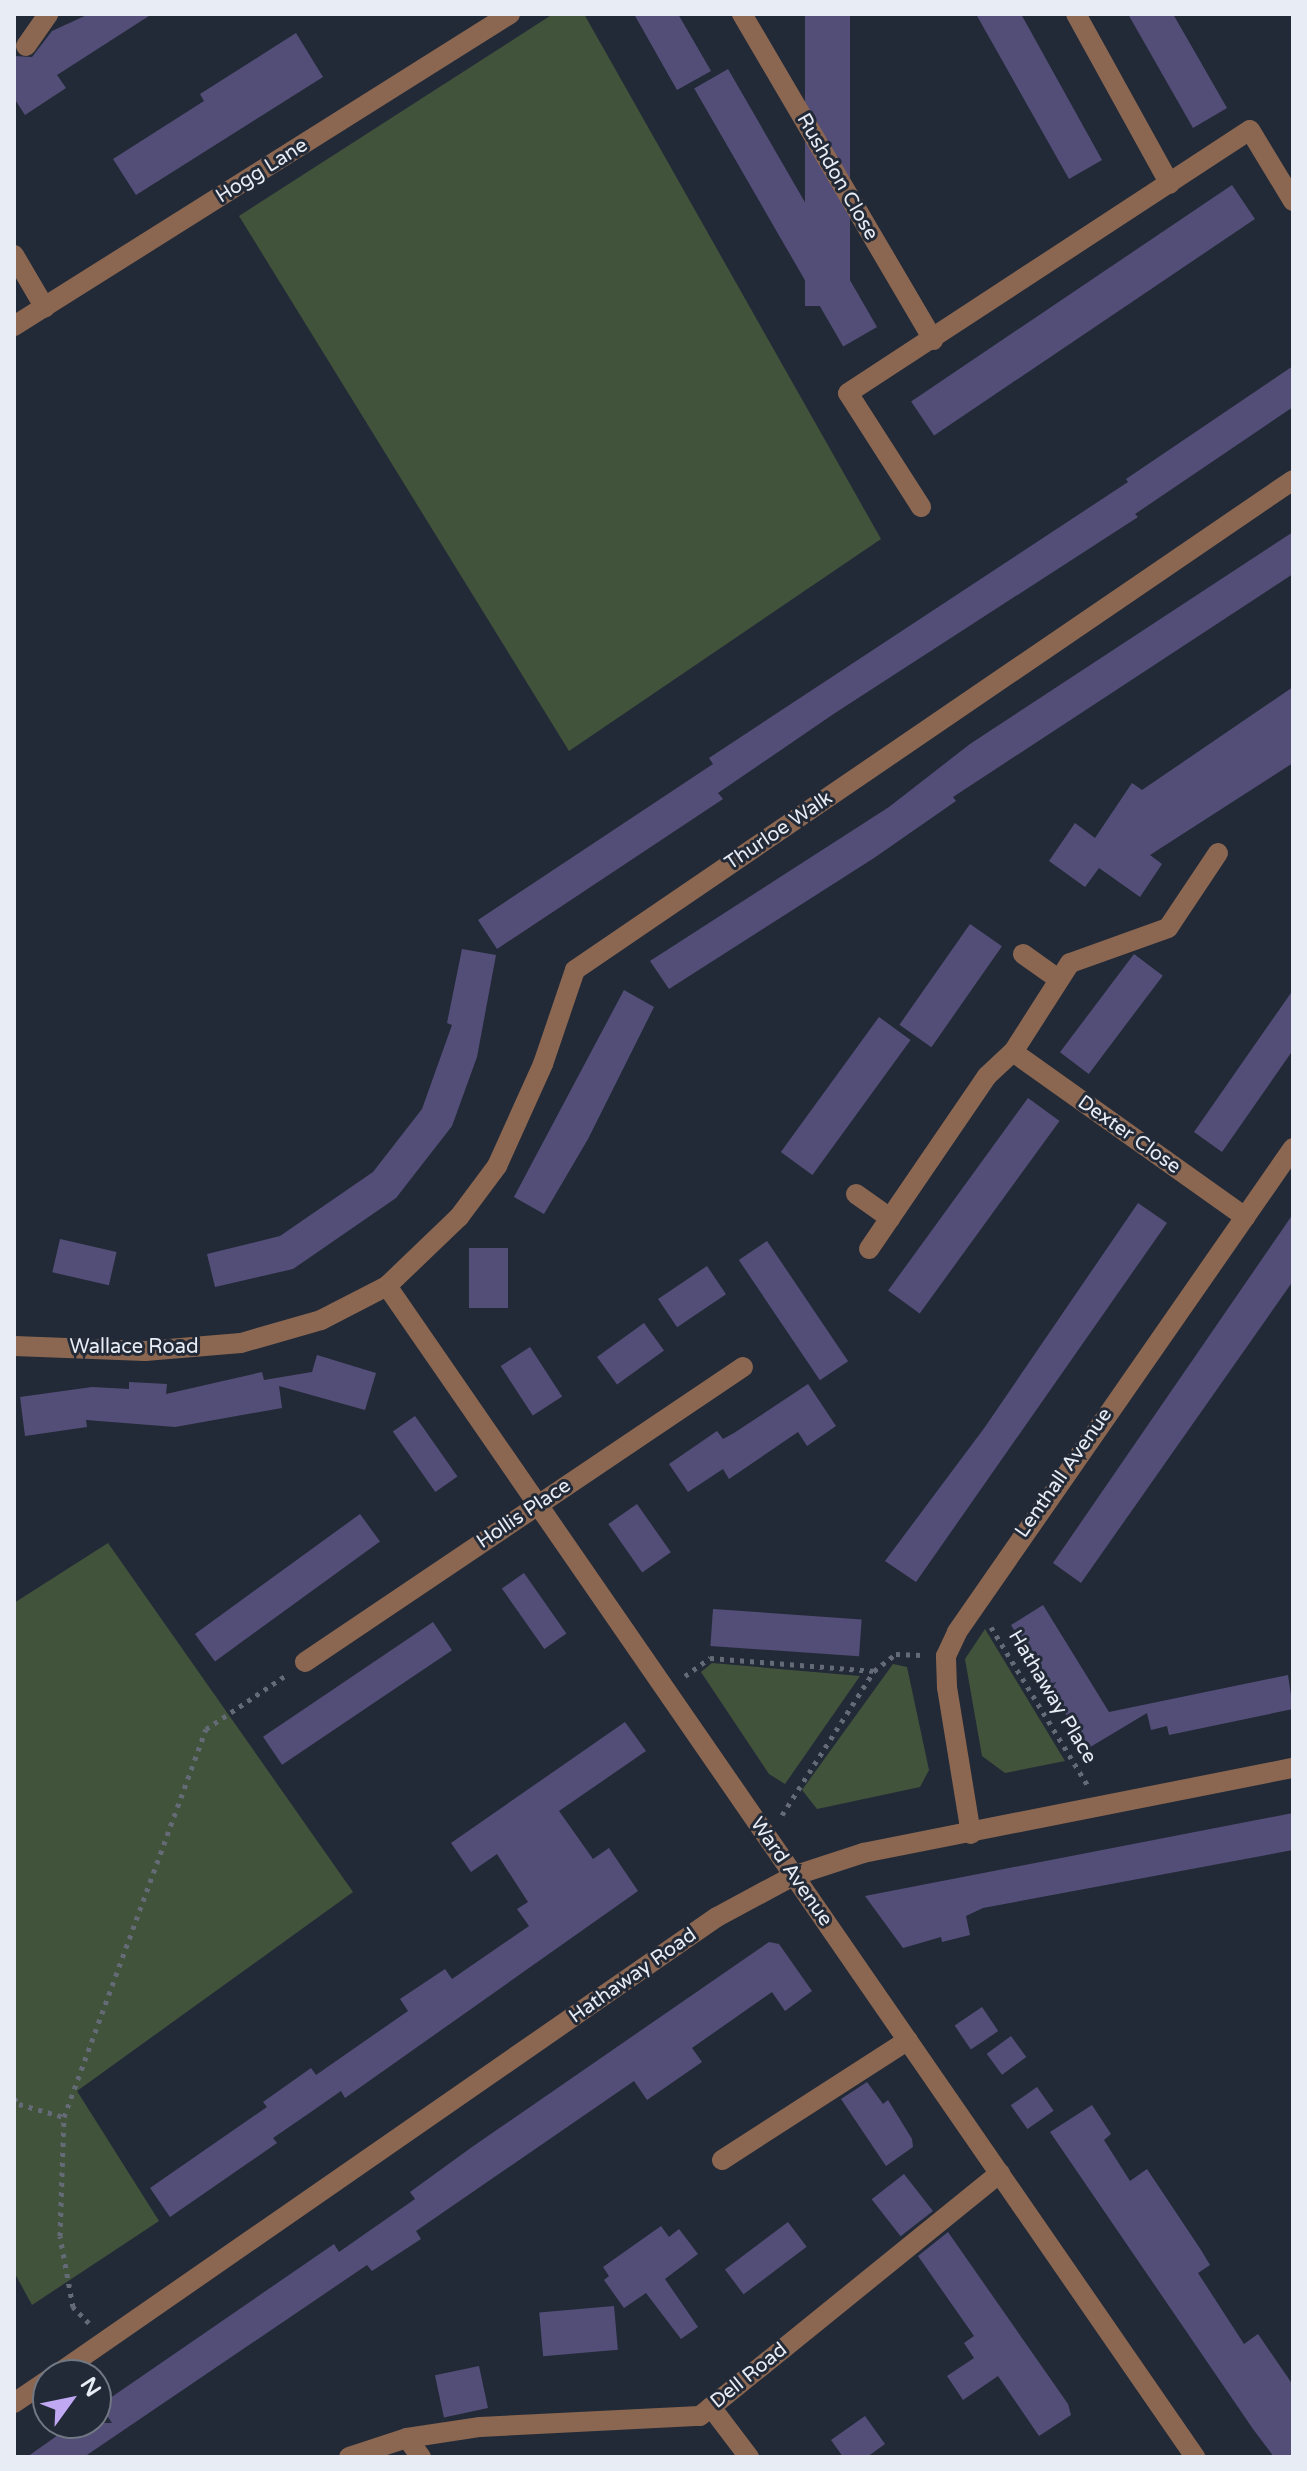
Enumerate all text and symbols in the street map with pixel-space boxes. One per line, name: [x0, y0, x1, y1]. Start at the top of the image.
street label: Rushdon Close: [791, 109, 883, 245]
street label: Hogg Lane: [212, 133, 312, 209]
street label: Thurloe Walk: [721, 786, 837, 876]
street label: Dexter Close: [1073, 1091, 1185, 1179]
street label: Wallace Road: [69, 1335, 199, 1359]
street label: Lenthall Avenue: [1010, 1404, 1118, 1542]
street label: Hollis Place: [472, 1474, 576, 1554]
street label: Hathaway Place: [1003, 1626, 1101, 1768]
street label: Ward Avenue: [745, 1813, 837, 1931]
street label: Hathaway Road: [565, 1923, 701, 2029]
street label: Dell Road: [706, 2338, 792, 2414]
north arrow: [32, 2359, 112, 2439]
text: N: [75, 2373, 106, 2402]

